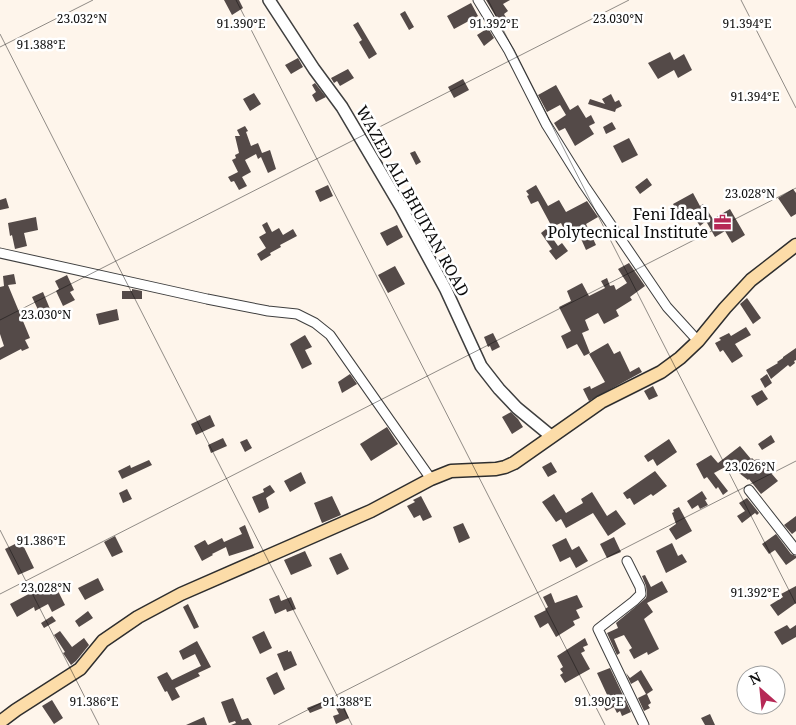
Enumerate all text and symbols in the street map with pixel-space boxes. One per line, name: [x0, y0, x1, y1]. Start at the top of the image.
text: 23.032°N: [57, 10, 107, 27]
text: 23.030°N: [593, 10, 643, 27]
text: 91.390°E: [217, 15, 265, 32]
text: 91.392°E: [470, 15, 518, 32]
text: 91.394°E: [723, 15, 771, 32]
text: 91.388°E: [17, 36, 65, 53]
text: 91.394°E: [731, 88, 779, 105]
street label: WAZED ALI BHUIYAN ROAD: [351, 102, 475, 300]
text: 23.028°N: [725, 185, 775, 202]
place label: Feni Ideal Polytecnical Institute: [547, 203, 708, 243]
office icon: Feni Ideal Polytecnical Institute: [712, 213, 732, 233]
text: 23.030°N: [21, 306, 71, 323]
text: 23.026°N: [725, 458, 775, 475]
text: 91.386°E: [17, 532, 65, 549]
text: 23.028°N: [21, 579, 71, 596]
text: 91.392°E: [731, 584, 779, 601]
north arrow: [736, 665, 786, 715]
text: N: [746, 667, 764, 689]
text: 91.386°E: [70, 693, 118, 710]
text: 91.388°E: [323, 693, 371, 710]
text: 91.390°E: [575, 693, 623, 710]

